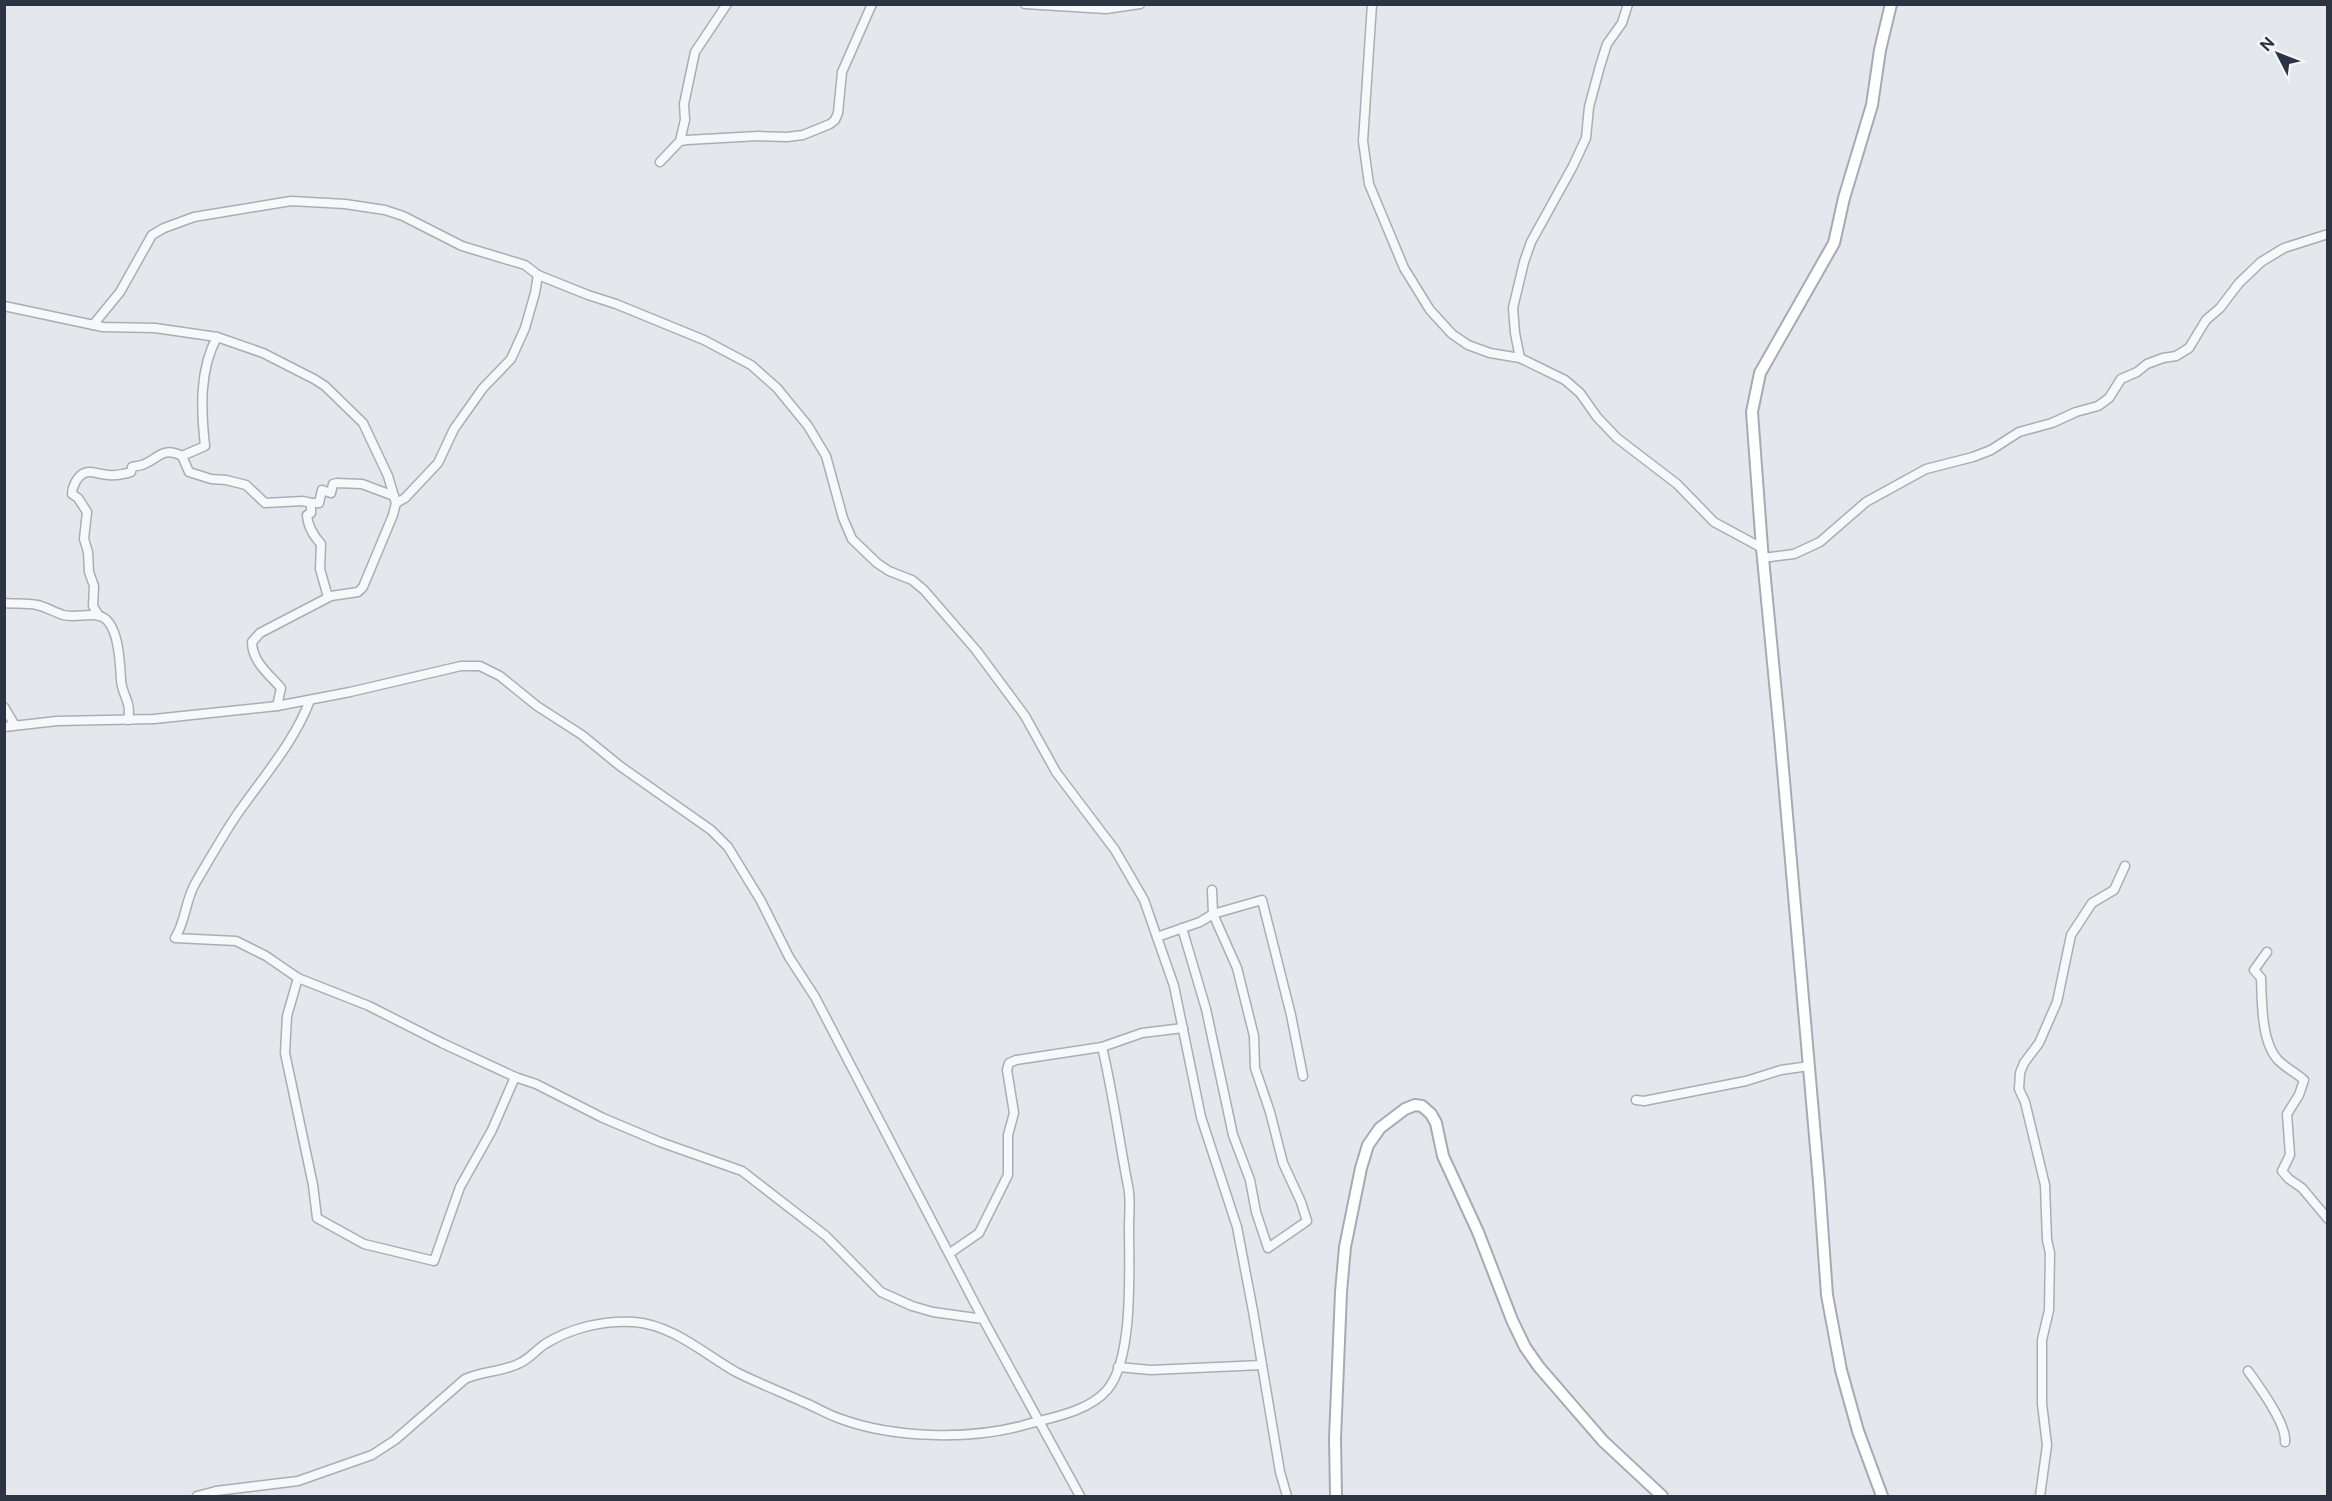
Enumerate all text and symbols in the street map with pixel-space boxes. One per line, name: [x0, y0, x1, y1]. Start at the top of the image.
north arrow: [2248, 24, 2308, 84]
text: N: [2256, 33, 2278, 55]

